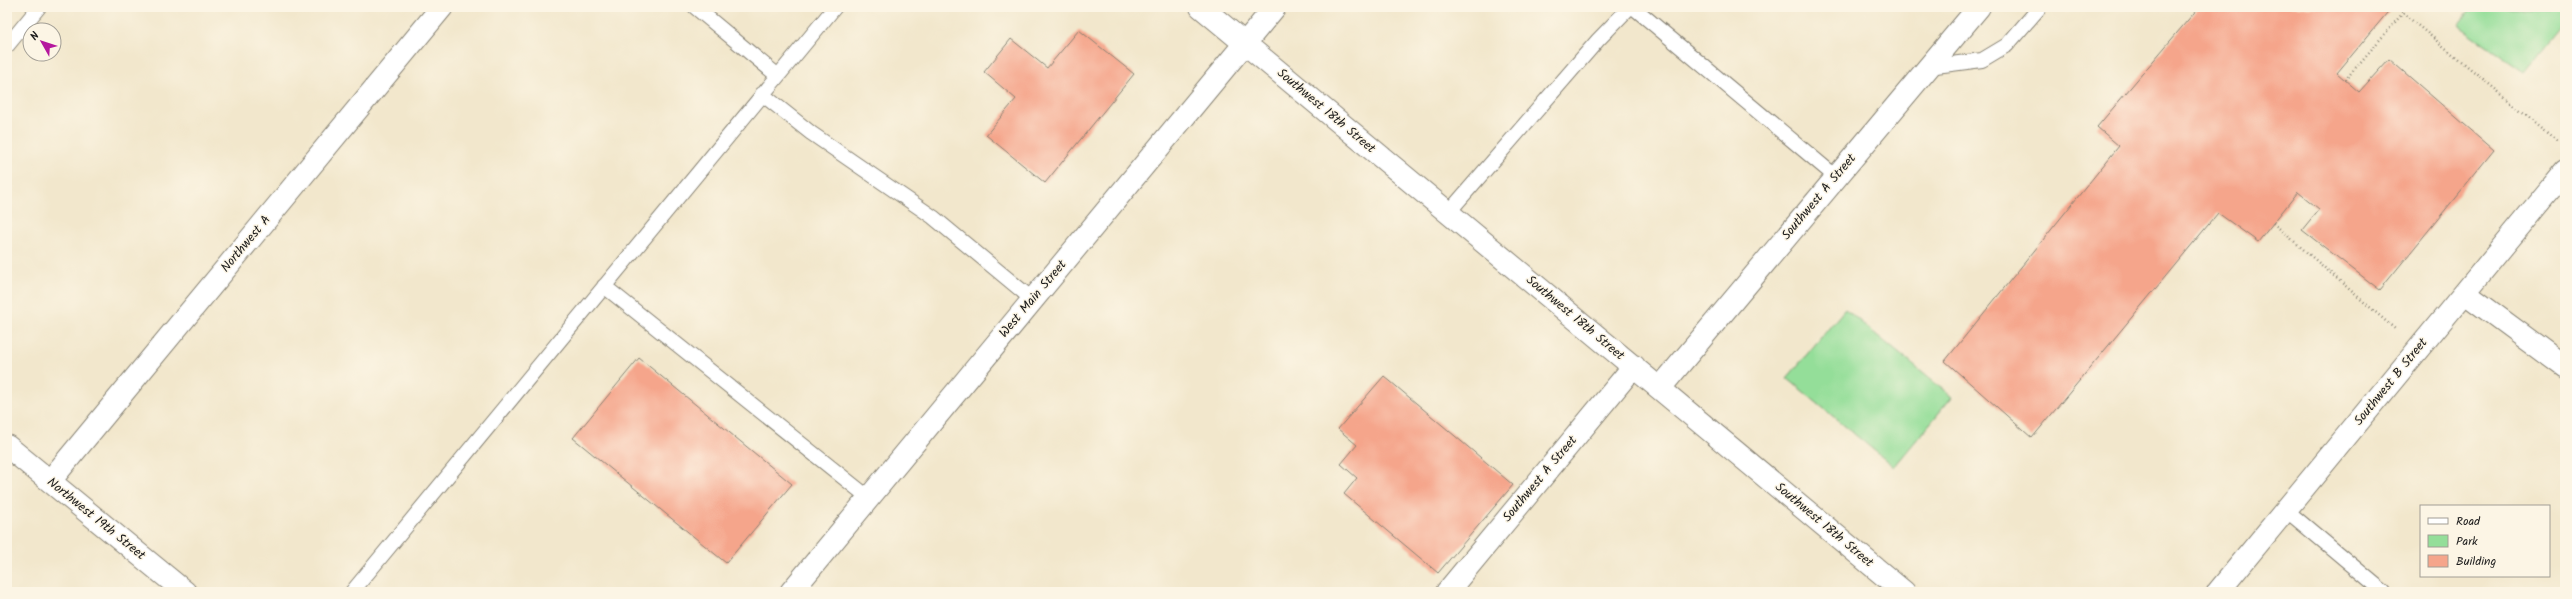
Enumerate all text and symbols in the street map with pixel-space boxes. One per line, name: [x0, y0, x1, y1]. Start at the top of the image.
north arrow: [22, 22, 62, 62]
text: N: [26, 28, 44, 45]
street label: Southwest 18th Street: [1272, 63, 1381, 159]
street label: Southwest A Street: [1776, 148, 1862, 245]
street label: Northwest A: [216, 211, 276, 277]
street label: West Main Street: [994, 255, 1073, 343]
street label: Southwest 18th Street: [1521, 270, 1630, 366]
street label: Southwest B Street: [2349, 333, 2434, 431]
street label: Southwest A Street: [1497, 430, 1583, 527]
street label: Northwest 19th Street: [42, 472, 151, 566]
street label: Southwest 18th Street: [1770, 477, 1879, 573]
legend: [2420, 505, 2550, 577]
text: Road: [2456, 512, 2481, 531]
text: Park: [2456, 532, 2478, 551]
text: Building: [2456, 552, 2496, 571]

